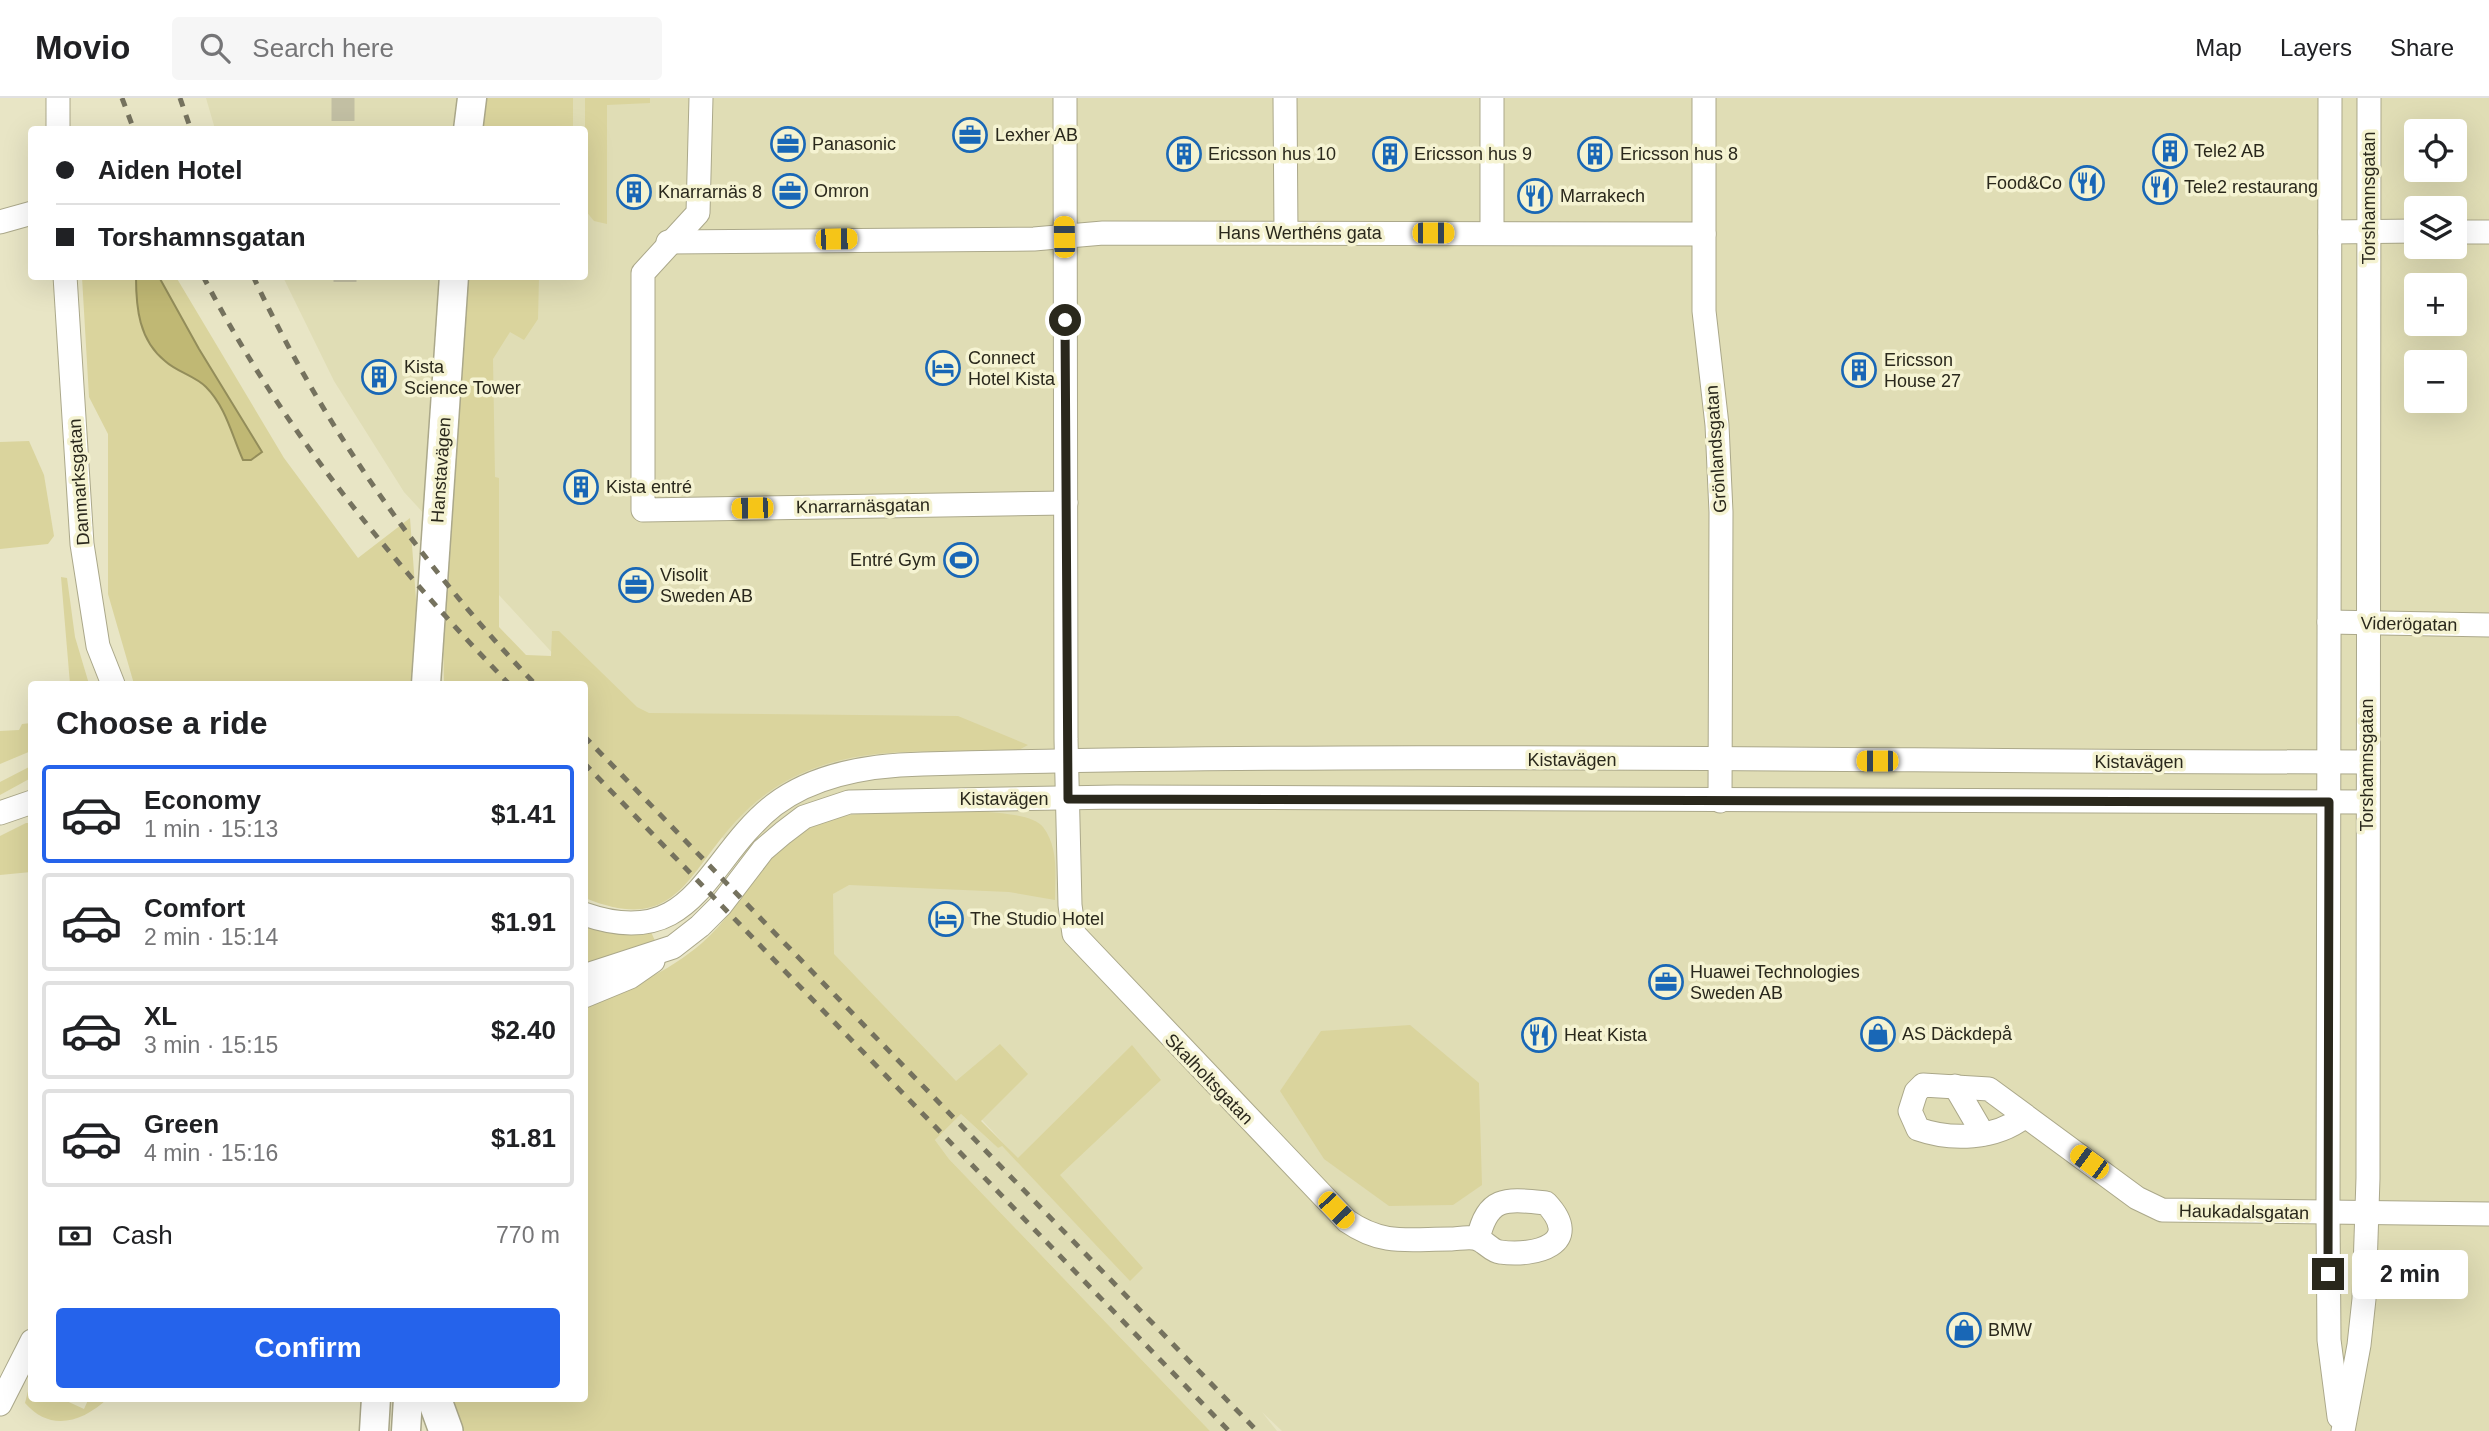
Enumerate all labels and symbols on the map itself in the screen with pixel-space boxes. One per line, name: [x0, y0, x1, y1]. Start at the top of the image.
office icon: Lexher AB: [951, 116, 989, 154]
office icon: Panasonic: [769, 125, 807, 163]
place label: Lexher AB: [995, 125, 1078, 145]
street label: Torshamnsgatan: [2359, 131, 2379, 265]
building icon: Tele2 AB: [2151, 132, 2189, 170]
place label: Panasonic: [812, 134, 896, 154]
building icon: Ericsson hus 10: [1165, 135, 1203, 173]
building icon: Ericsson hus 9: [1371, 135, 1409, 173]
building icon: Ericsson hus 8: [1576, 135, 1614, 173]
place label: Tele2 AB: [2194, 141, 2265, 161]
place label: Ericsson hus 10: [1208, 144, 1336, 164]
place label: Ericsson hus 9: [1414, 144, 1532, 164]
place label: Ericsson hus 8: [1620, 144, 1738, 164]
restaurant icon: Food&Co: [2068, 164, 2106, 202]
restaurant icon: Tele2 restaurang: [2141, 168, 2179, 206]
office icon: Omron: [771, 172, 809, 210]
building icon: Knarrarnäs 8: [615, 173, 653, 211]
place label: Food&Co: [1986, 173, 2062, 193]
restaurant icon: Marrakech: [1516, 177, 1554, 215]
place label: Tele2 restaurang: [2184, 177, 2318, 197]
place label: Omron: [814, 181, 869, 201]
place label: Knarrarnäs 8: [658, 182, 762, 202]
place label: Marrakech: [1560, 186, 1645, 206]
car: [1054, 216, 1075, 258]
street label: Hans Werthéns gata: [1218, 223, 1383, 243]
car: [1413, 223, 1455, 244]
car: [815, 228, 858, 250]
route start: [1049, 304, 1081, 336]
place label: Connect Hotel Kista: [968, 348, 1056, 389]
hotel icon: Connect Hotel Kista: [924, 349, 962, 387]
place label: Ericsson House 27: [1884, 350, 1961, 391]
building icon: Ericsson House 27: [1840, 351, 1878, 389]
place label: Kista Science Tower: [404, 357, 521, 398]
building icon: Kista Science Tower: [360, 358, 398, 396]
street label: Grönlandsgatan: [1702, 384, 1730, 514]
street label: Hanstavägen: [427, 416, 455, 524]
street label: Danmarksgatan: [65, 418, 93, 546]
building icon: Kista entré: [562, 468, 600, 506]
place label: Kista entré: [606, 477, 692, 497]
street label: Knarrarnäsgatan: [796, 495, 930, 517]
car: [731, 497, 774, 519]
sports icon: Entré Gym: [942, 541, 980, 579]
place label: Entré Gym: [850, 550, 936, 570]
place label: Visolit Sweden AB: [660, 565, 753, 606]
office icon: Visolit Sweden AB: [617, 566, 655, 604]
street label: Viderögatan: [2360, 613, 2458, 635]
street label: Torshamnsgatan: [2357, 698, 2377, 832]
street label: Kistavägen: [1527, 750, 1617, 770]
car: [1857, 751, 1899, 772]
street label: Kistavägen: [2094, 752, 2184, 772]
street label: Kistavägen: [959, 789, 1049, 809]
hotel icon: The Studio Hotel: [927, 900, 965, 938]
place label: The Studio Hotel: [970, 909, 1104, 929]
place label: Huawei Technologies Sweden AB: [1690, 962, 1860, 1003]
office icon: Huawei Technologies Sweden AB: [1647, 963, 1685, 1001]
shop icon: AS Däckdepå: [1859, 1015, 1897, 1053]
restaurant icon: Heat Kista: [1520, 1016, 1558, 1054]
place label: AS Däckdepå: [1902, 1024, 2013, 1044]
place label: Heat Kista: [1564, 1025, 1648, 1045]
street label: Skalholtsgatan: [1161, 1030, 1257, 1128]
car: [2066, 1141, 2113, 1183]
car: [1314, 1188, 1359, 1232]
street label: Haukadalsgatan: [2179, 1201, 2309, 1223]
callout: 2 min: [2352, 1250, 2468, 1298]
route end: [2312, 1258, 2344, 1290]
shop icon: BMW: [1945, 1311, 1983, 1349]
place label: BMW: [1988, 1320, 2032, 1340]

